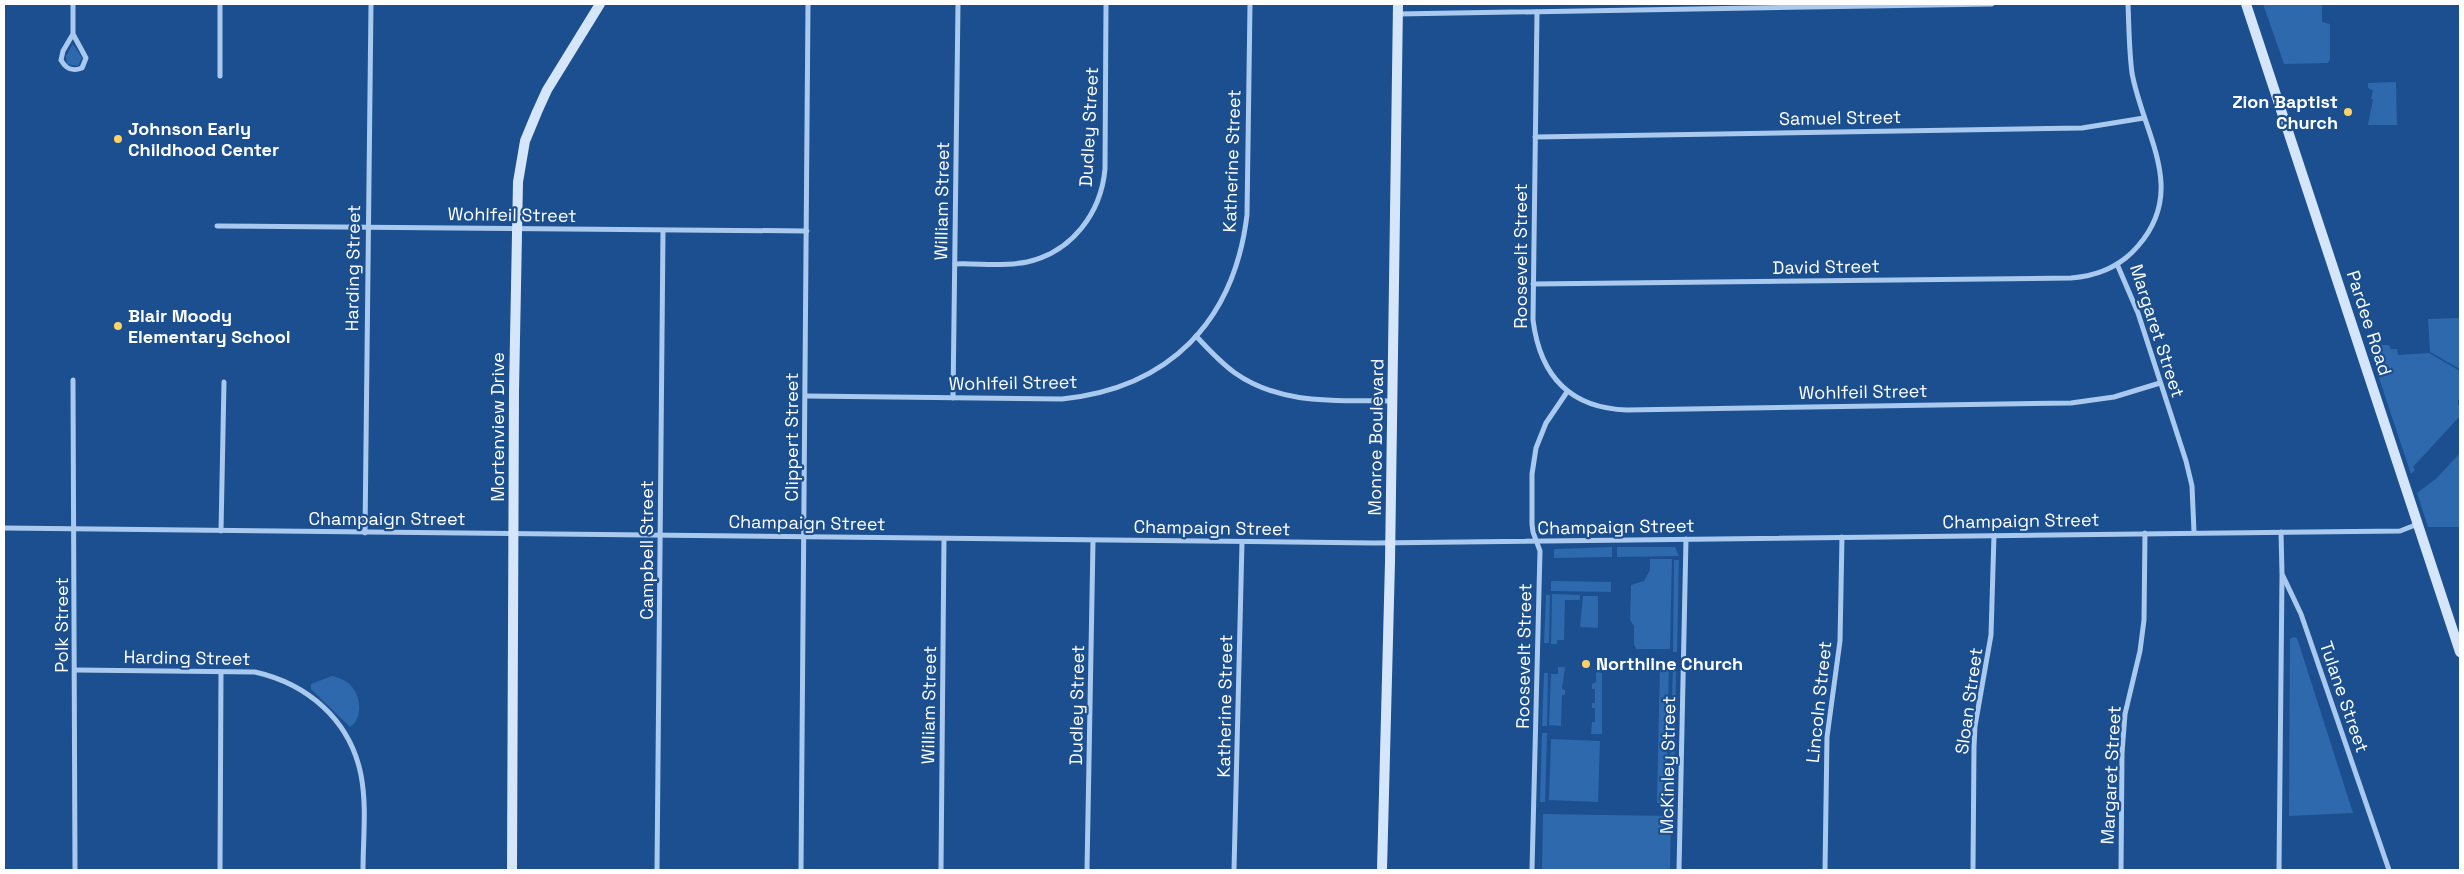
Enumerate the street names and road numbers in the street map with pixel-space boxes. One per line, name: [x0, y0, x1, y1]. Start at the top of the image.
street label: Dudley Street: [1074, 66, 1103, 188]
street label: Katherine Street: [1218, 89, 1245, 233]
street label: Samuel Street: [1779, 105, 1901, 130]
street label: William Street: [929, 141, 954, 261]
street label: Roosevelt Street: [1509, 183, 1532, 329]
street label: Wohlfeil Street: [447, 202, 577, 227]
street label: Harding Street: [340, 204, 365, 332]
street label: David Street: [1772, 254, 1880, 279]
street label: Margaret Street: [2125, 261, 2190, 400]
street label: Pardee Road: [2342, 267, 2397, 378]
street label: Mortenview Drive: [486, 352, 509, 502]
street label: Monroe Boulevard: [1363, 358, 1388, 516]
street label: Wohlfeil Street: [948, 370, 1078, 395]
street label: Clippert Street: [780, 373, 803, 501]
street label: Wohlfeil Street: [1798, 379, 1928, 404]
street label: Campbell Street: [635, 480, 658, 620]
street label: Champaign Street: [309, 507, 466, 530]
street label: Champaign Street: [1942, 508, 2100, 533]
street label: Champaign Street: [728, 510, 886, 535]
street label: Champaign Street: [1537, 514, 1695, 539]
street label: Champaign Street: [1133, 515, 1291, 540]
street label: Polk Street: [50, 577, 73, 673]
street label: Roosevelt Street: [1511, 583, 1536, 729]
street label: Katherine Street: [1212, 634, 1237, 778]
street label: Tulane Street: [2315, 638, 2374, 756]
street label: Lincoln Street: [1801, 640, 1836, 764]
street label: Harding Street: [123, 645, 251, 670]
street label: William Street: [916, 645, 941, 765]
street label: Dudley Street: [1064, 645, 1089, 765]
street label: Sloan Street: [1950, 646, 1987, 756]
street label: McKinley Street: [1655, 696, 1680, 834]
street label: Margaret Street: [2095, 705, 2126, 845]

